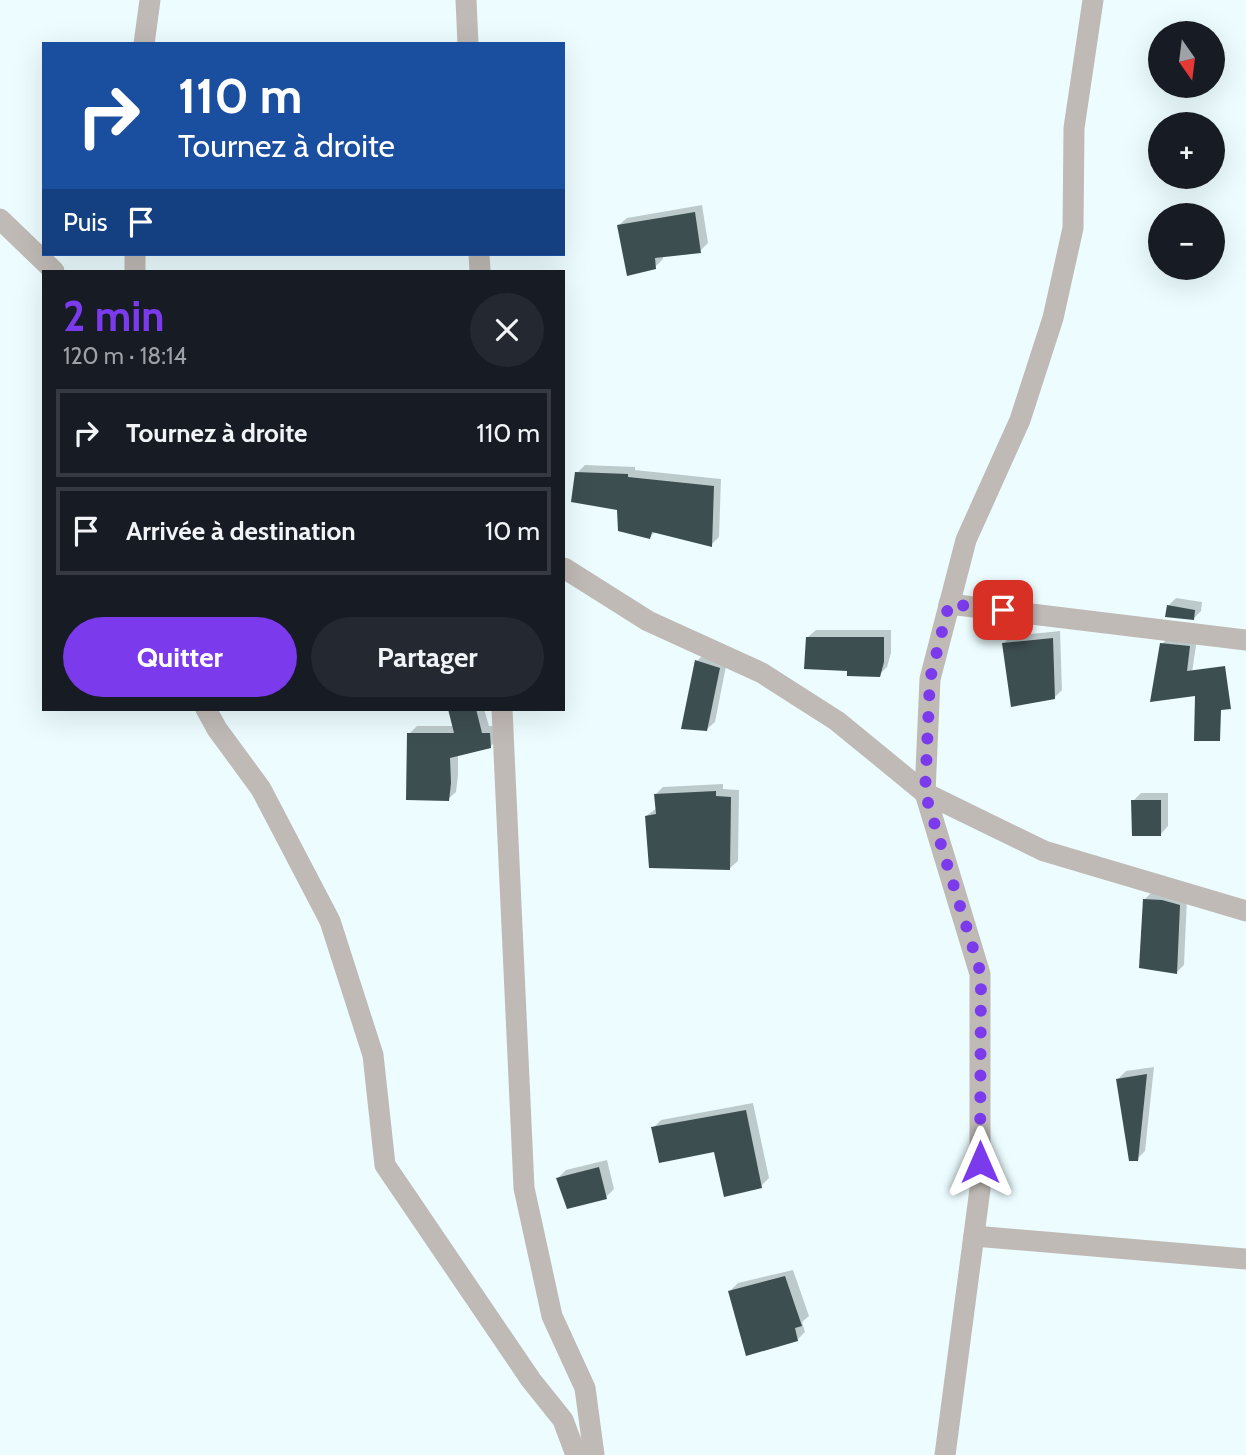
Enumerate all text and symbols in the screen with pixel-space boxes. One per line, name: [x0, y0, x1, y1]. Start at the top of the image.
north arrow: [1148, 21, 1225, 98]
map controls: [1148, 21, 1225, 280]
text: 110 m: [178, 66, 302, 125]
icon: right: [63, 70, 154, 161]
button: +: [1148, 112, 1225, 189]
text: Tournez à droite: [178, 126, 395, 165]
icon: arrive: [122, 203, 160, 241]
button: −: [1148, 203, 1225, 280]
text: Puis: [63, 206, 108, 238]
text: 2 min: [63, 290, 164, 342]
button: close: [470, 293, 544, 367]
text: 120 m · 18:14: [63, 342, 187, 370]
icon: right: [67, 414, 105, 452]
text: Tournez à droite: [126, 417, 308, 449]
text: 110 m: [476, 417, 540, 449]
icon: arrive: [67, 512, 105, 550]
text: Arrivée à destination: [126, 515, 356, 547]
text: 10 m: [485, 515, 540, 547]
pin: [973, 580, 1033, 640]
icon: arrive: [984, 591, 1022, 629]
button: Quitter: [63, 617, 297, 697]
button: Partager: [311, 617, 544, 697]
position arrow: [943, 1125, 1017, 1199]

